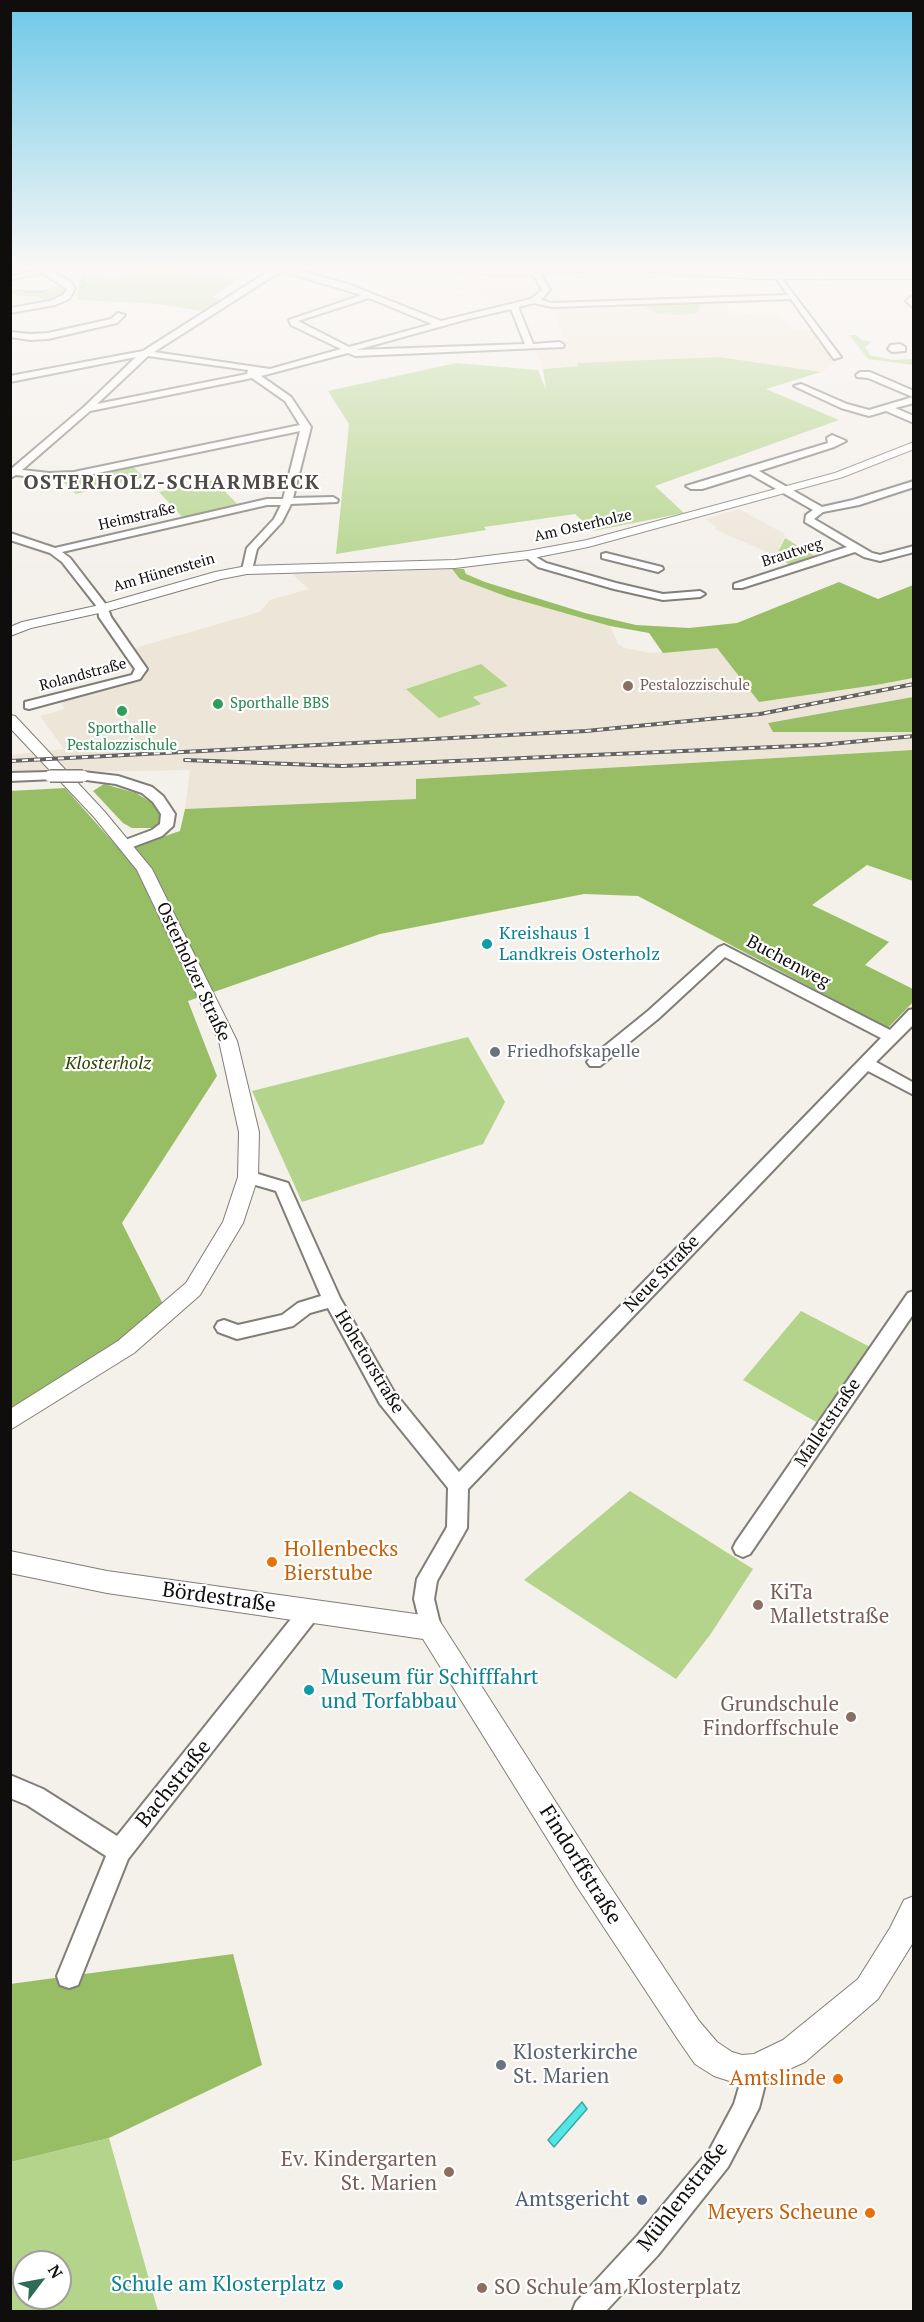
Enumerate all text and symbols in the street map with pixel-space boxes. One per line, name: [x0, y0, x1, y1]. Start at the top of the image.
district label: OSTERHOLZ-SCHARMBECK: [23, 471, 321, 495]
street label: Heimstraße: [97, 499, 177, 535]
street label: Am Osterholze: [532, 506, 634, 546]
street label: Brautweg: [759, 535, 825, 571]
street label: Am Hünenstein: [111, 550, 217, 596]
street label: Rolandstraße: [37, 655, 129, 695]
place label: Pestalozzischule: [640, 677, 750, 695]
marker: Pestalozzischule: [621, 679, 635, 693]
place label: Sporthalle BBS: [230, 695, 329, 713]
marker: Sporthalle BBS: [211, 697, 225, 711]
marker: Sporthalle Pestalozzischule: [115, 704, 129, 718]
place label: Sporthalle Pestalozzischule: [67, 720, 177, 755]
street label: Osterholzer Straße: [151, 899, 235, 1045]
place label: Kreishaus 1 Landkreis Osterholz: [499, 923, 660, 966]
street label: Buchenweg: [743, 931, 833, 993]
marker: Kreishaus 1 Landkreis Osterholz: [480, 937, 494, 951]
place label: Friedhofskapelle: [507, 1041, 640, 1063]
marker: Friedhofskapelle: [488, 1045, 502, 1059]
park label: Klosterholz: [65, 1053, 151, 1075]
street label: Neue Straße: [620, 1231, 704, 1317]
street label: Hohetorstraße: [330, 1306, 408, 1418]
street label: Malletstraße: [790, 1375, 866, 1471]
place label: Hollenbecks Bierstube: [284, 1537, 398, 1587]
marker: Hollenbecks Bierstube: [265, 1555, 279, 1569]
street label: Bördestraße: [161, 1578, 277, 1618]
place label: KiTa Malletstraße: [770, 1580, 889, 1630]
marker: KiTa Malletstraße: [751, 1598, 765, 1612]
place label: Museum für Schifffahrt und Torfabbau: [321, 1665, 539, 1715]
marker: Museum für Schifffahrt und Torfabbau: [302, 1683, 316, 1697]
place label: Grundschule Findorffschule: [703, 1692, 839, 1742]
marker: Grundschule Findorffschule: [844, 1710, 858, 1724]
street label: Bachstraße: [131, 1735, 217, 1833]
street label: Findorffstraße: [533, 1801, 627, 1929]
place label: Klosterkirche St. Marien: [513, 2040, 638, 2090]
marker: Klosterkirche St. Marien: [494, 2058, 508, 2072]
place label: Amtslinde: [729, 2066, 826, 2092]
marker: Amtslinde: [831, 2072, 845, 2086]
street label: Mühlenstraße: [633, 2137, 733, 2257]
place label: Ev. Kindergarten St. Marien: [281, 2147, 437, 2197]
marker: Ev. Kindergarten St. Marien: [442, 2165, 456, 2179]
place label: Amtsgericht: [515, 2187, 630, 2213]
marker: Amtsgericht: [635, 2193, 649, 2207]
place label: Meyers Scheune: [708, 2200, 858, 2226]
marker: Meyers Scheune: [863, 2206, 877, 2220]
north arrow: [12, 2250, 72, 2310]
text: N: [43, 2261, 68, 2282]
place label: Schule am Klosterplatz: [111, 2272, 326, 2298]
place label: SO Schule am Klosterplatz: [494, 2275, 741, 2301]
marker: Schule am Klosterplatz: [331, 2278, 345, 2292]
marker: SO Schule am Klosterplatz: [475, 2281, 489, 2295]

